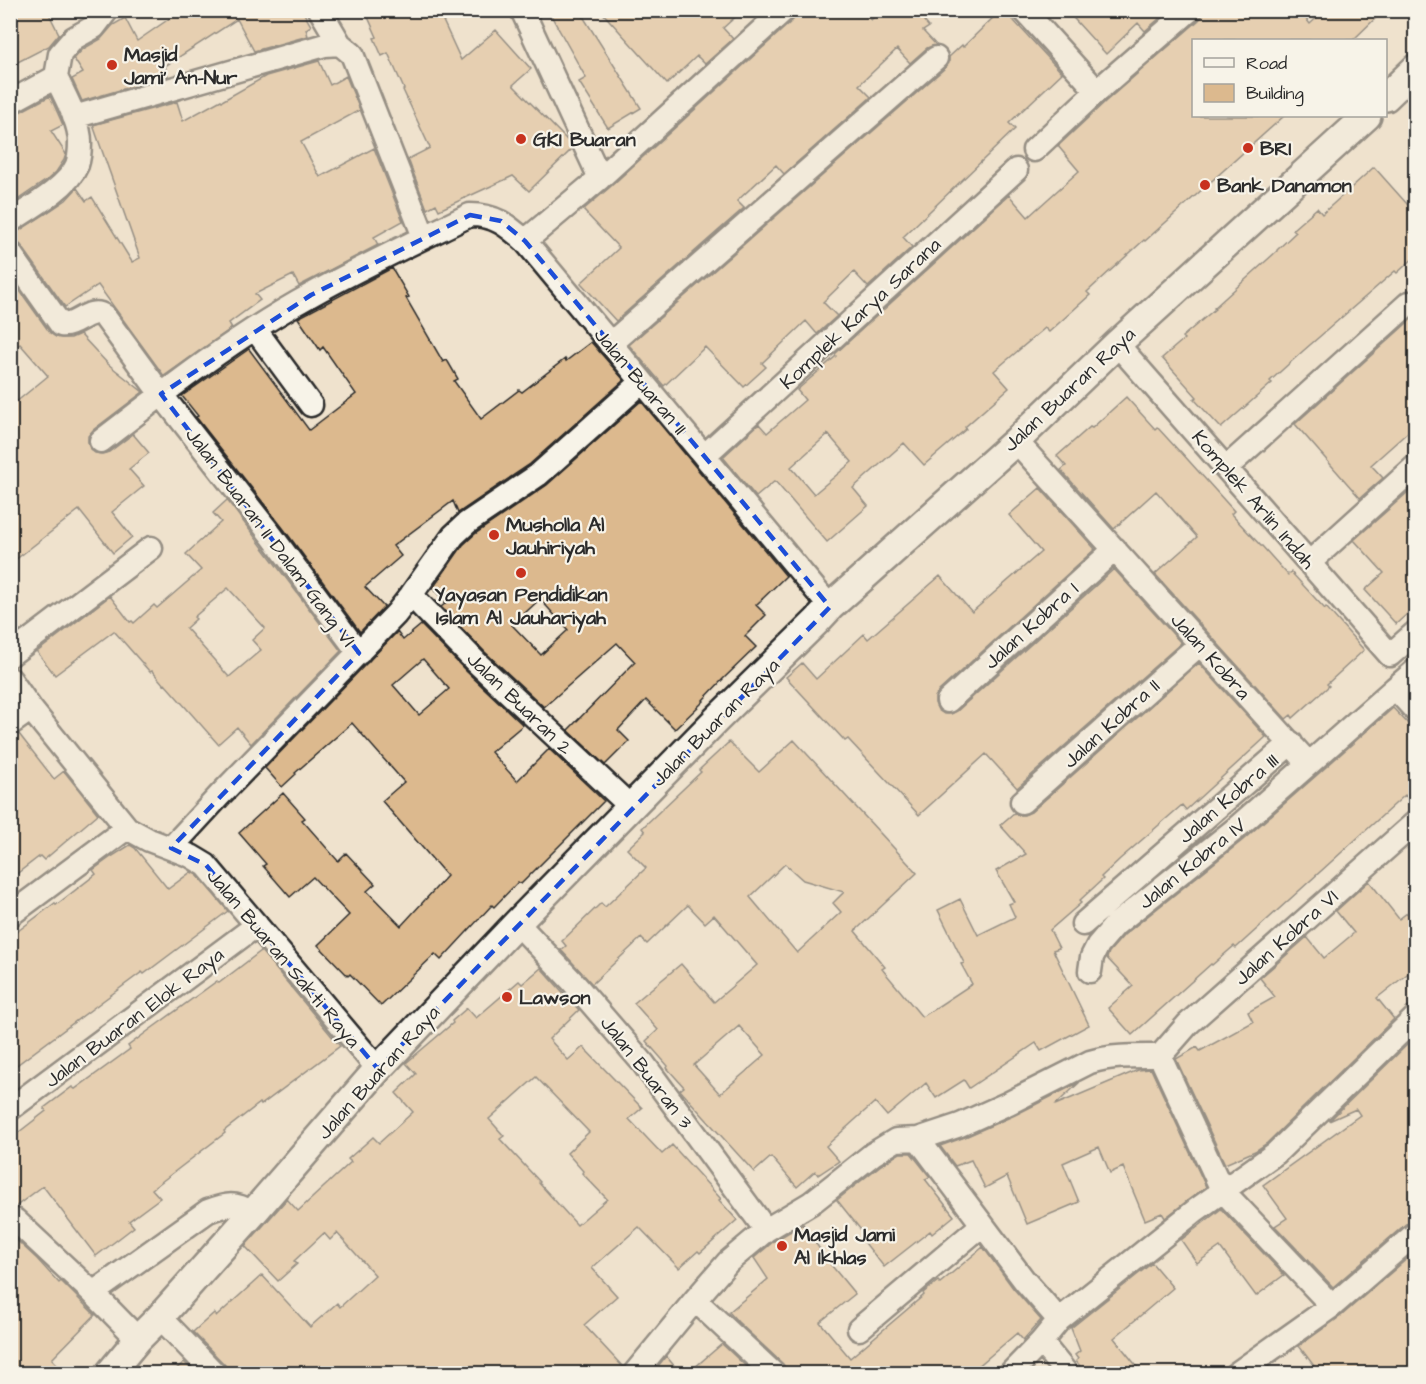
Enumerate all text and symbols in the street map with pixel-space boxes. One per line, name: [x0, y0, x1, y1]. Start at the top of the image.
legend: [1192, 39, 1387, 117]
place label: Masjid Jami' An-Nur: [123, 41, 238, 92]
text: Road: [1246, 51, 1287, 76]
marker: Masjid Jami' An-Nur: [105, 58, 119, 72]
text: Building: [1246, 81, 1304, 107]
place label: GKI Buaran: [533, 126, 636, 154]
marker: GKI Buaran: [514, 132, 528, 146]
place label: BRI: [1260, 135, 1292, 163]
marker: BRI: [1241, 141, 1255, 155]
place label: Bank Danamon: [1217, 172, 1352, 200]
marker: Bank Danamon: [1198, 178, 1212, 192]
street label: Komplek Karya Sarana: [774, 231, 948, 397]
street label: Jalan Buaran Raya: [997, 321, 1143, 459]
street label: Jalan Buaran II: [587, 322, 693, 441]
street label: Jalan Buaran II Dalam Gang VI: [178, 422, 362, 654]
street label: Komplek Arlin Indah: [1185, 424, 1322, 575]
place label: Musholla Al Jauhiriyah: [505, 511, 604, 563]
marker: Musholla Al Jauhiriyah: [487, 528, 501, 542]
marker: Yayasan Pendidikan Islam Al Jauhariyah: [514, 566, 528, 580]
street label: Jalan Kobra I: [978, 576, 1085, 676]
place label: Yayasan Pendidikan Islam Al Jauhariyah: [435, 581, 607, 633]
street label: Jalan Kobra: [1164, 607, 1257, 706]
street label: Jalan Buaran 2: [460, 646, 579, 762]
street label: Jalan Buaran Raya: [645, 652, 787, 794]
street label: Jalan Kobra II: [1057, 673, 1166, 775]
street label: Jalan Kobra III: [1172, 747, 1285, 850]
street label: Jalan Kobra IV: [1133, 811, 1253, 916]
street label: Jalan Buaran Sakti Raya: [199, 863, 367, 1055]
street label: Jalan Kobra VI: [1228, 883, 1345, 992]
street label: Jalan Buaran Elok Raya: [39, 941, 231, 1095]
place label: Lawson: [519, 984, 590, 1012]
marker: Lawson: [500, 990, 514, 1004]
street label: Jalan Buaran Raya: [311, 1000, 447, 1146]
street label: Jalan Buaran 3: [593, 1010, 699, 1135]
place label: Masjid Jami Al Ikhlas: [794, 1221, 896, 1272]
marker: Masjid Jami Al Ikhlas: [775, 1239, 789, 1253]

